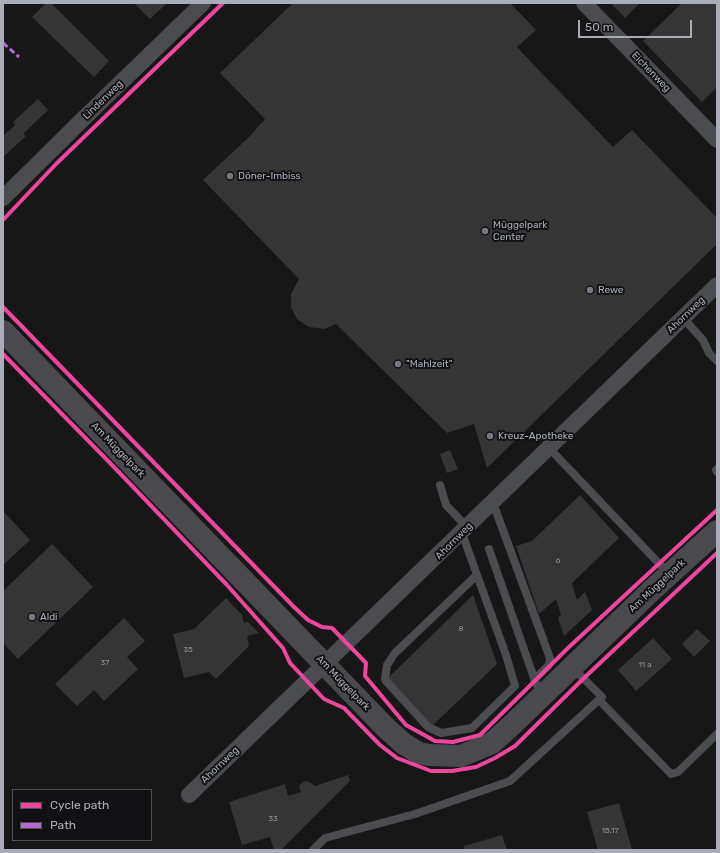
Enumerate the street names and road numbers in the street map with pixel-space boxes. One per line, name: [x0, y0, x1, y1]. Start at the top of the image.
street label: Eichenweg: [629, 49, 673, 95]
street label: Lindenweg: [80, 78, 126, 122]
street label: Ahornweg: [665, 294, 707, 336]
street label: Am Müggelpark: [89, 420, 147, 480]
street label: Ahornweg: [433, 520, 475, 562]
street label: Am Müggelpark: [626, 557, 688, 615]
street label: Am Müggelpark: [314, 653, 372, 713]
street label: Ahornweg: [199, 744, 241, 786]

